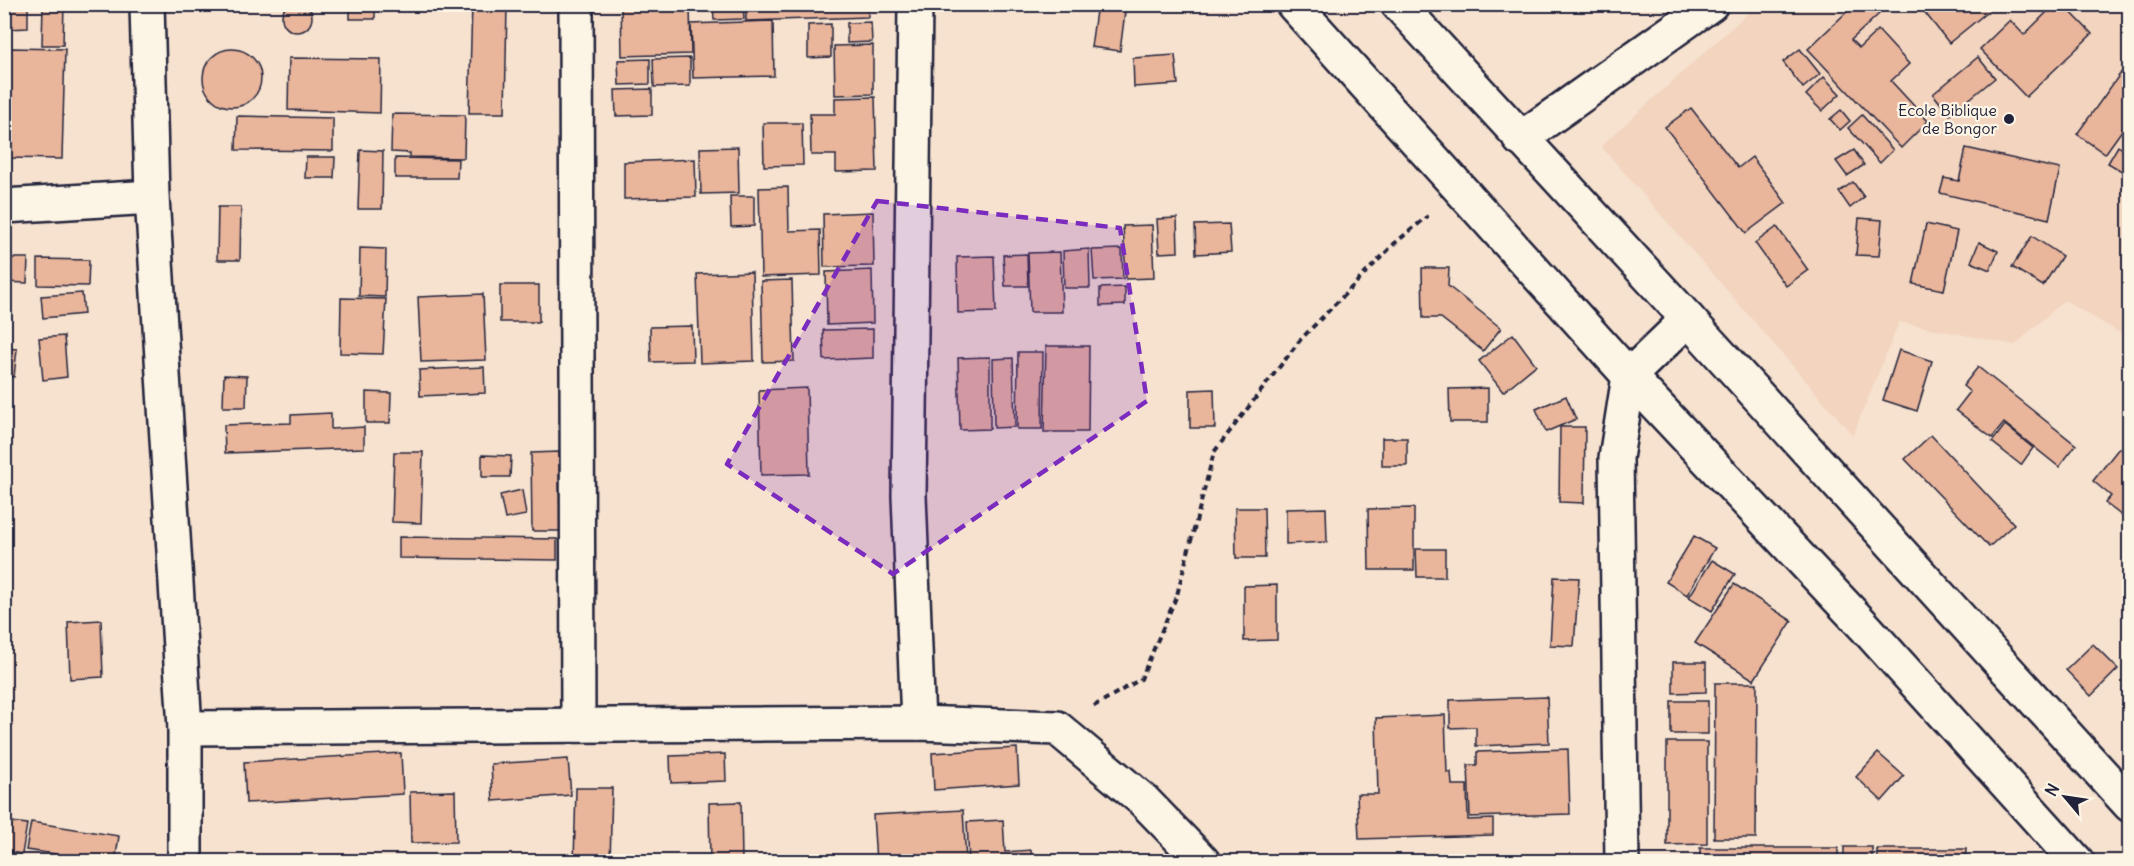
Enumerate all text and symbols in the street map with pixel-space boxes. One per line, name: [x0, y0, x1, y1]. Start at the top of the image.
place label: Ecole Biblique de Bongor: [1898, 100, 1997, 138]
marker: Ecole Biblique de Bongor: [2002, 112, 2016, 126]
north arrow: [2035, 767, 2095, 827]
text: N: [2040, 780, 2063, 799]

